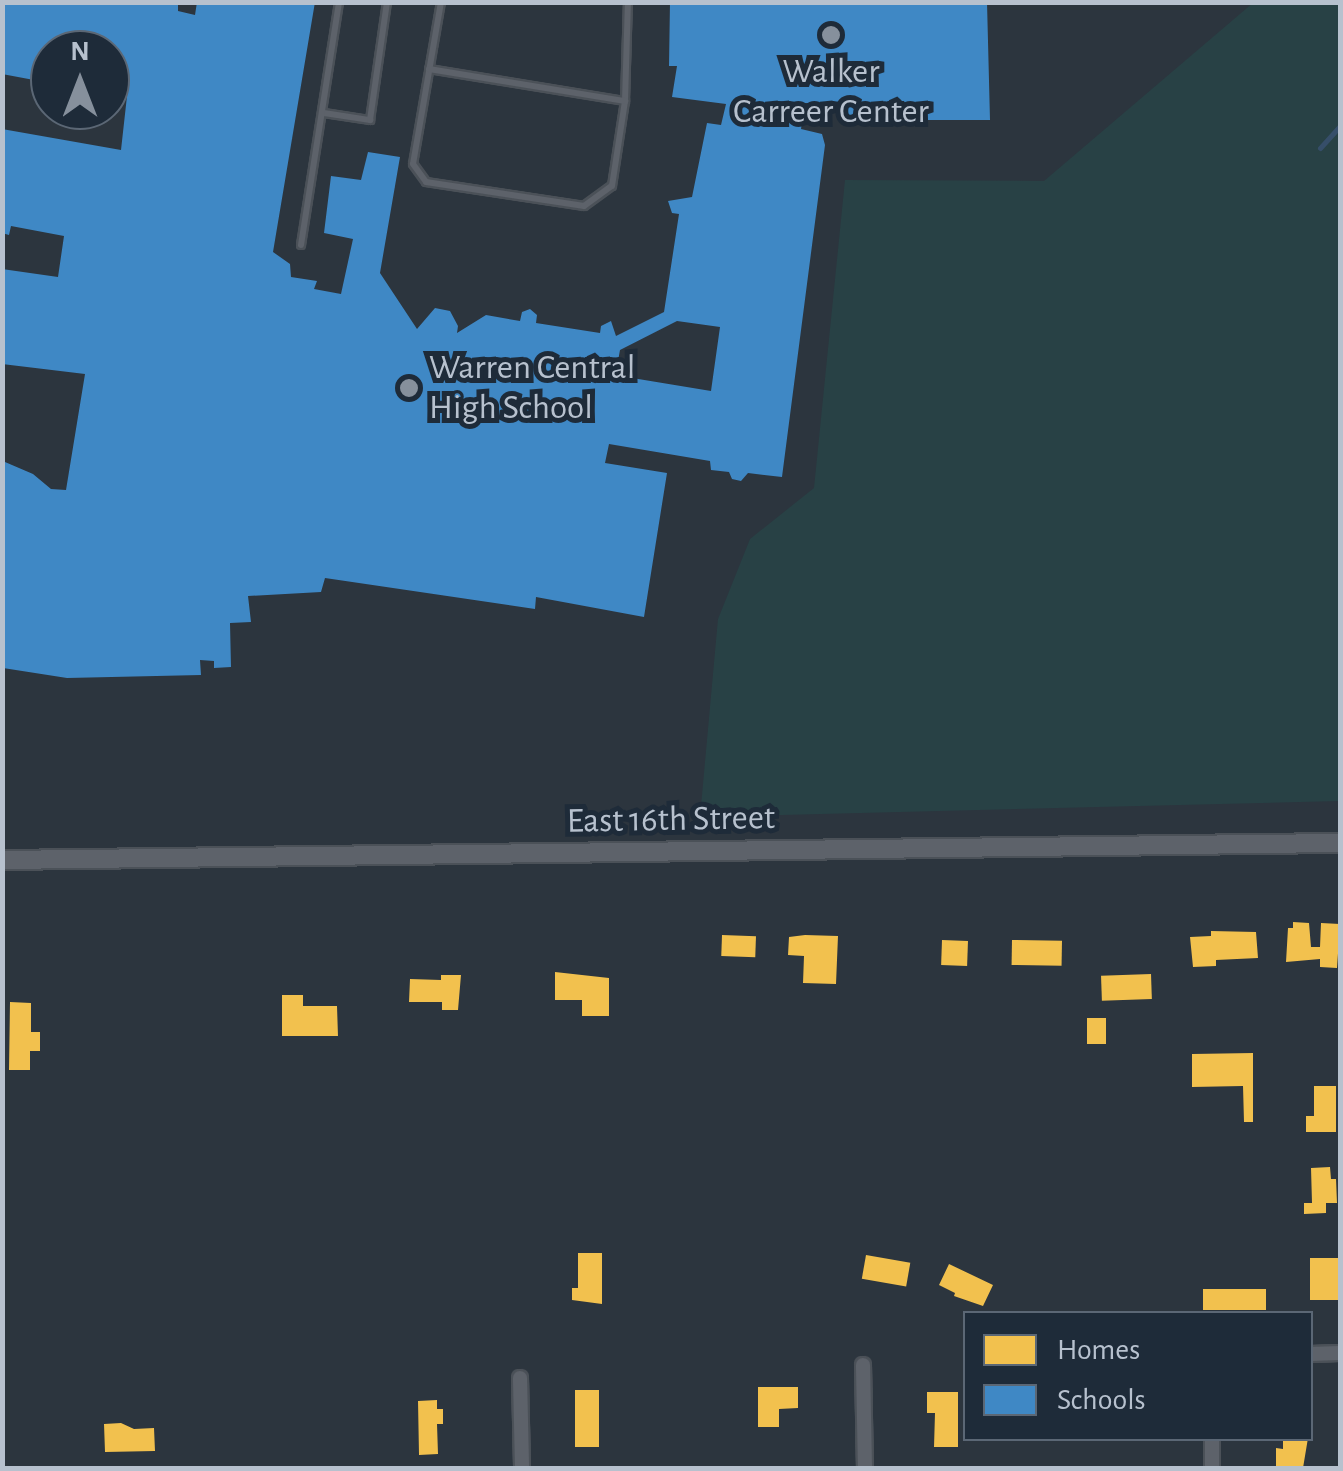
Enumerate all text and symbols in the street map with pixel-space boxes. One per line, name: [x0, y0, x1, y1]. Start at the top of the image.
marker: Walker Carreer Center: [820, 24, 842, 46]
north arrow: [30, 30, 130, 130]
text: N: [70, 38, 90, 66]
place label: Walker Carreer Center: [733, 51, 929, 133]
place label: Warren Central High School: [429, 347, 635, 429]
marker: Warren Central High School: [398, 377, 420, 399]
street label: East 16th Street: [567, 797, 775, 843]
legend: [963, 1311, 1313, 1441]
text: Homes: [1057, 1335, 1140, 1365]
text: Schools: [1057, 1385, 1146, 1415]

